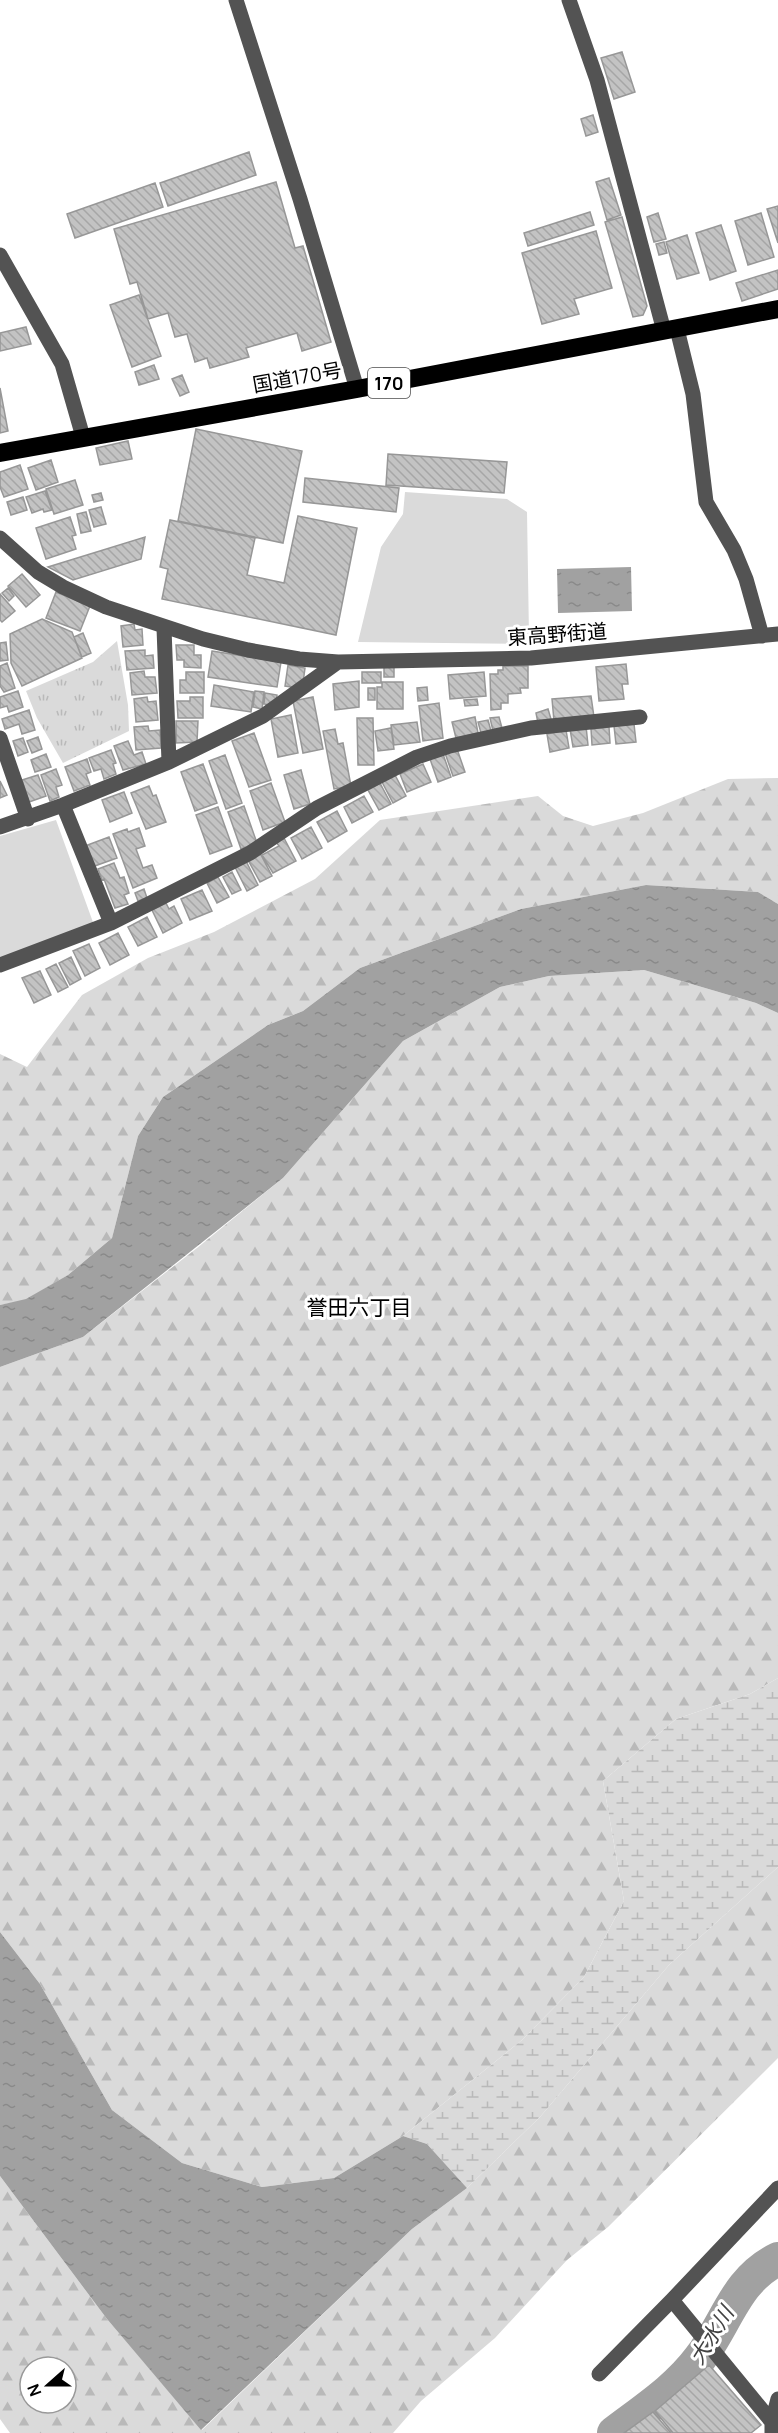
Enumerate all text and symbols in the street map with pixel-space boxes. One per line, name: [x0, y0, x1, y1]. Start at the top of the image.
street label: 国道170号: [250, 356, 344, 398]
road number: 170: [368, 368, 410, 398]
street label: 東高野街道: [506, 617, 608, 651]
district label: 誉田六丁目: [307, 1293, 412, 1321]
water label: 大水川: [682, 2299, 741, 2369]
north arrow: [18, 2355, 78, 2415]
text: N: [22, 2381, 46, 2400]

